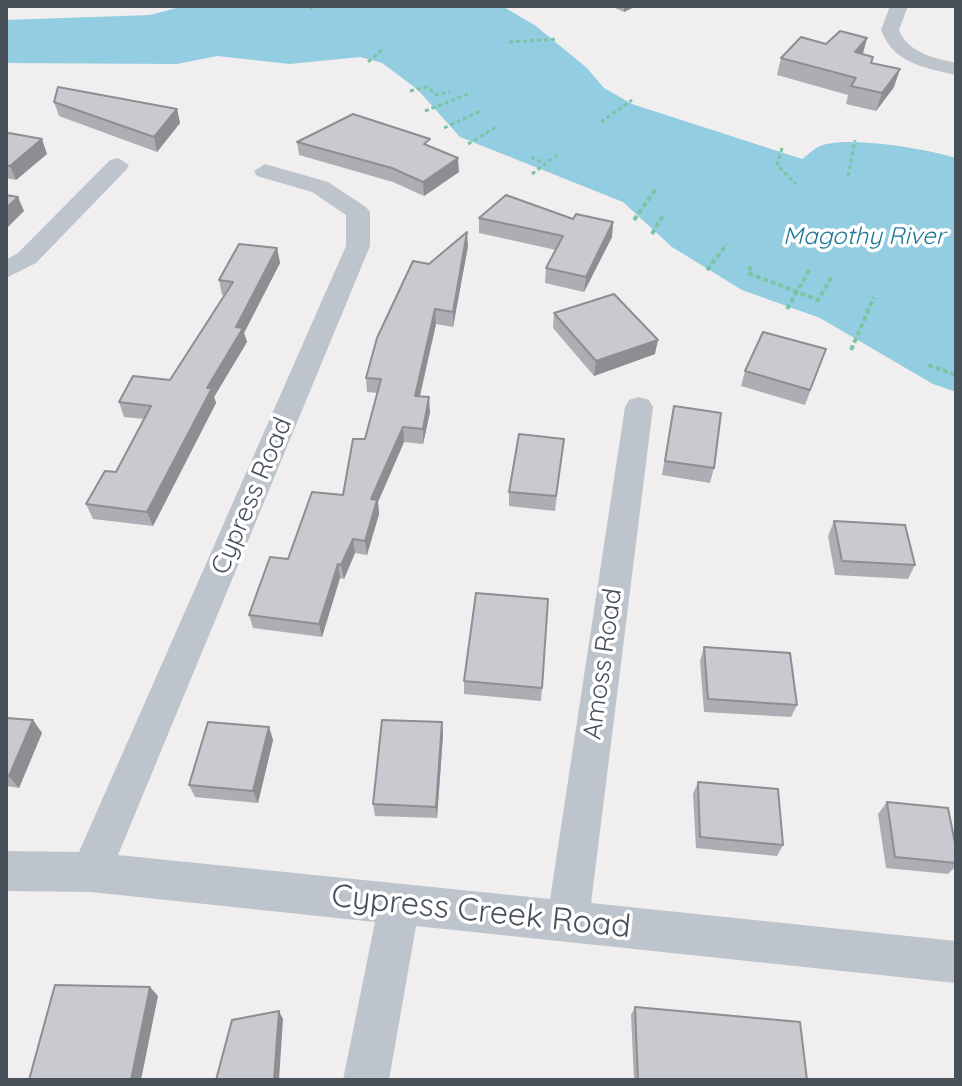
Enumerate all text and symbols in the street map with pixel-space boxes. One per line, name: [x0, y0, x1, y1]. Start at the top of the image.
water label: Magothy River: [783, 223, 945, 251]
street label: Cypress Road: [205, 413, 299, 579]
street label: Amoss Road: [577, 586, 629, 742]
street label: Cypress Creek Road: [329, 877, 633, 947]

